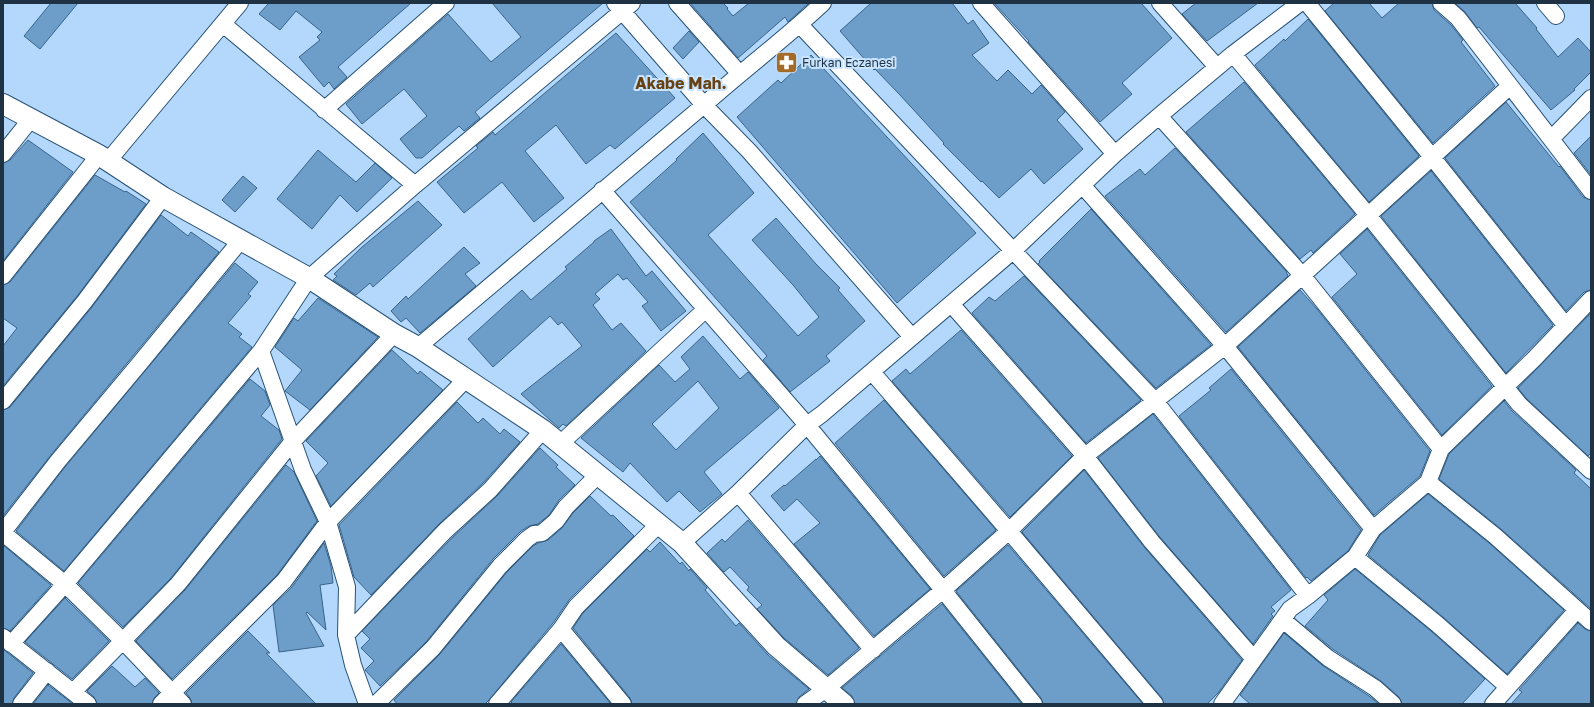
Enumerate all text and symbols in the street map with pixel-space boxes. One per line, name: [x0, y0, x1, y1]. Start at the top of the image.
pharmacy icon: Furkan Eczanesi: [773, 50, 799, 76]
place label: Furkan Eczanesi: [802, 55, 895, 70]
district label: Akabe Mah.: [635, 73, 727, 93]

